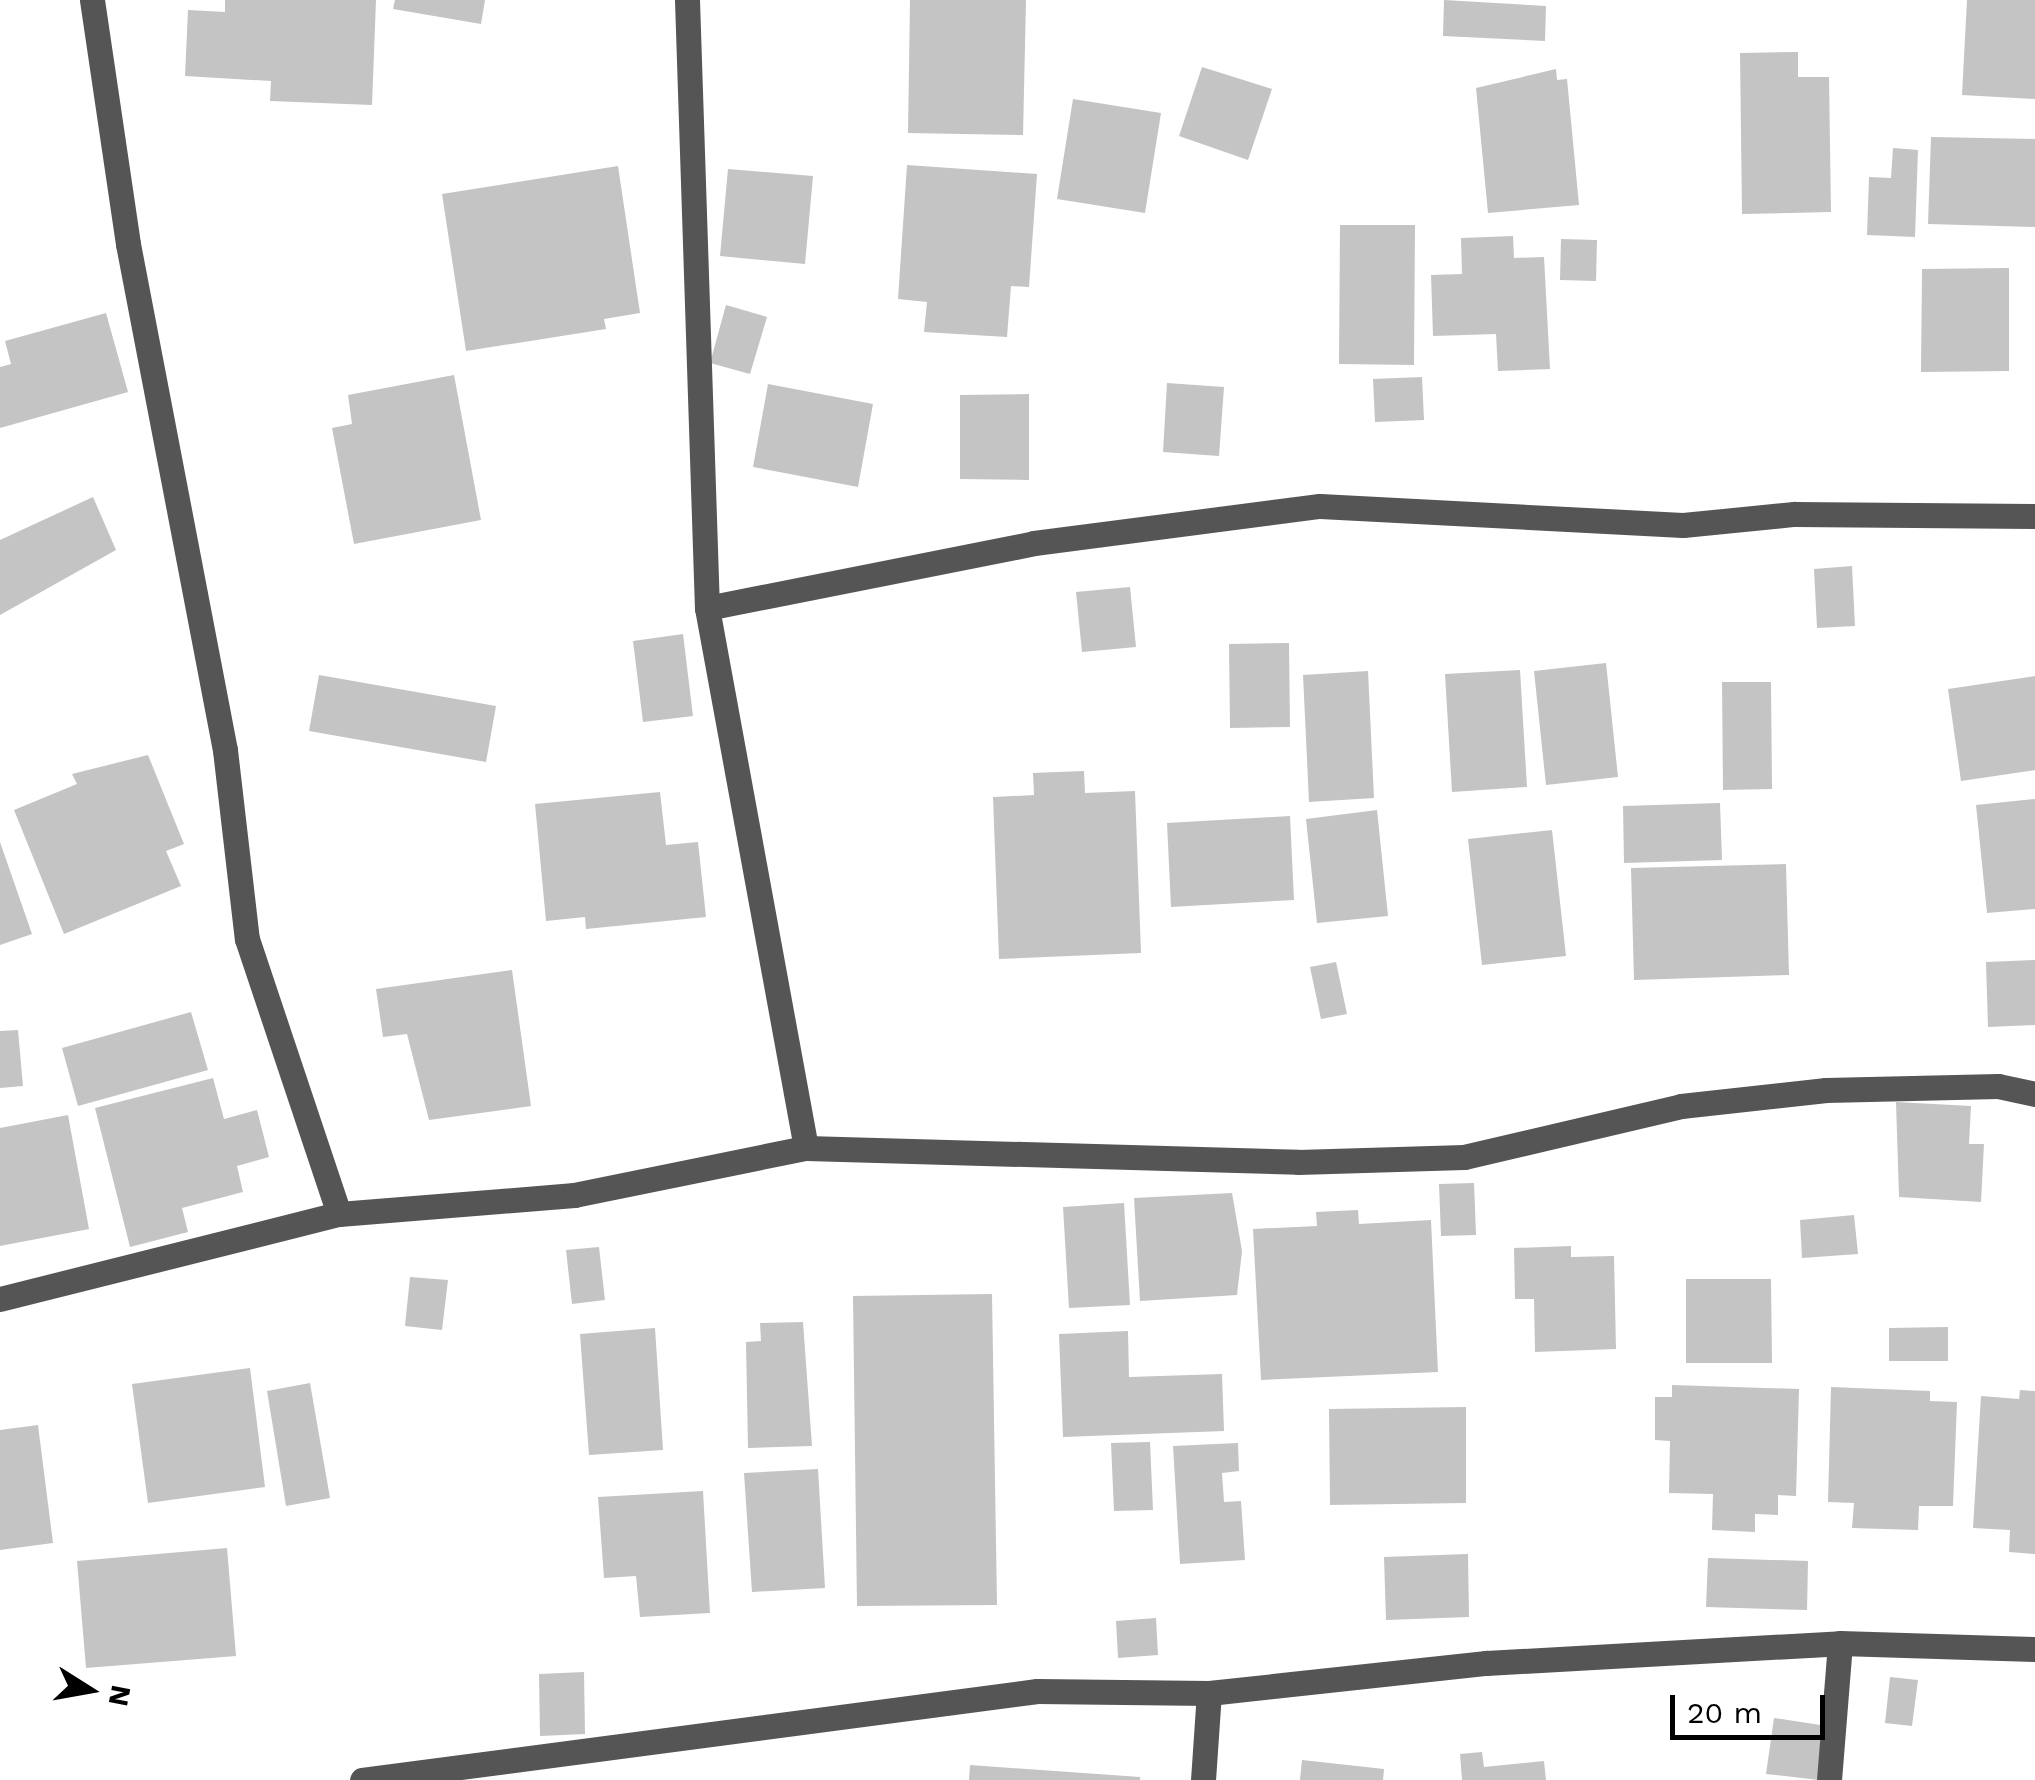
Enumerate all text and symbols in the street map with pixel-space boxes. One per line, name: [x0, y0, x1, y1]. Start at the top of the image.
north arrow: [40, 1640, 140, 1740]
scale bar: [1675, 1675, 1830, 1737]
text: N: [102, 1682, 138, 1709]
text: 20 m: [1687, 1695, 1762, 1730]

